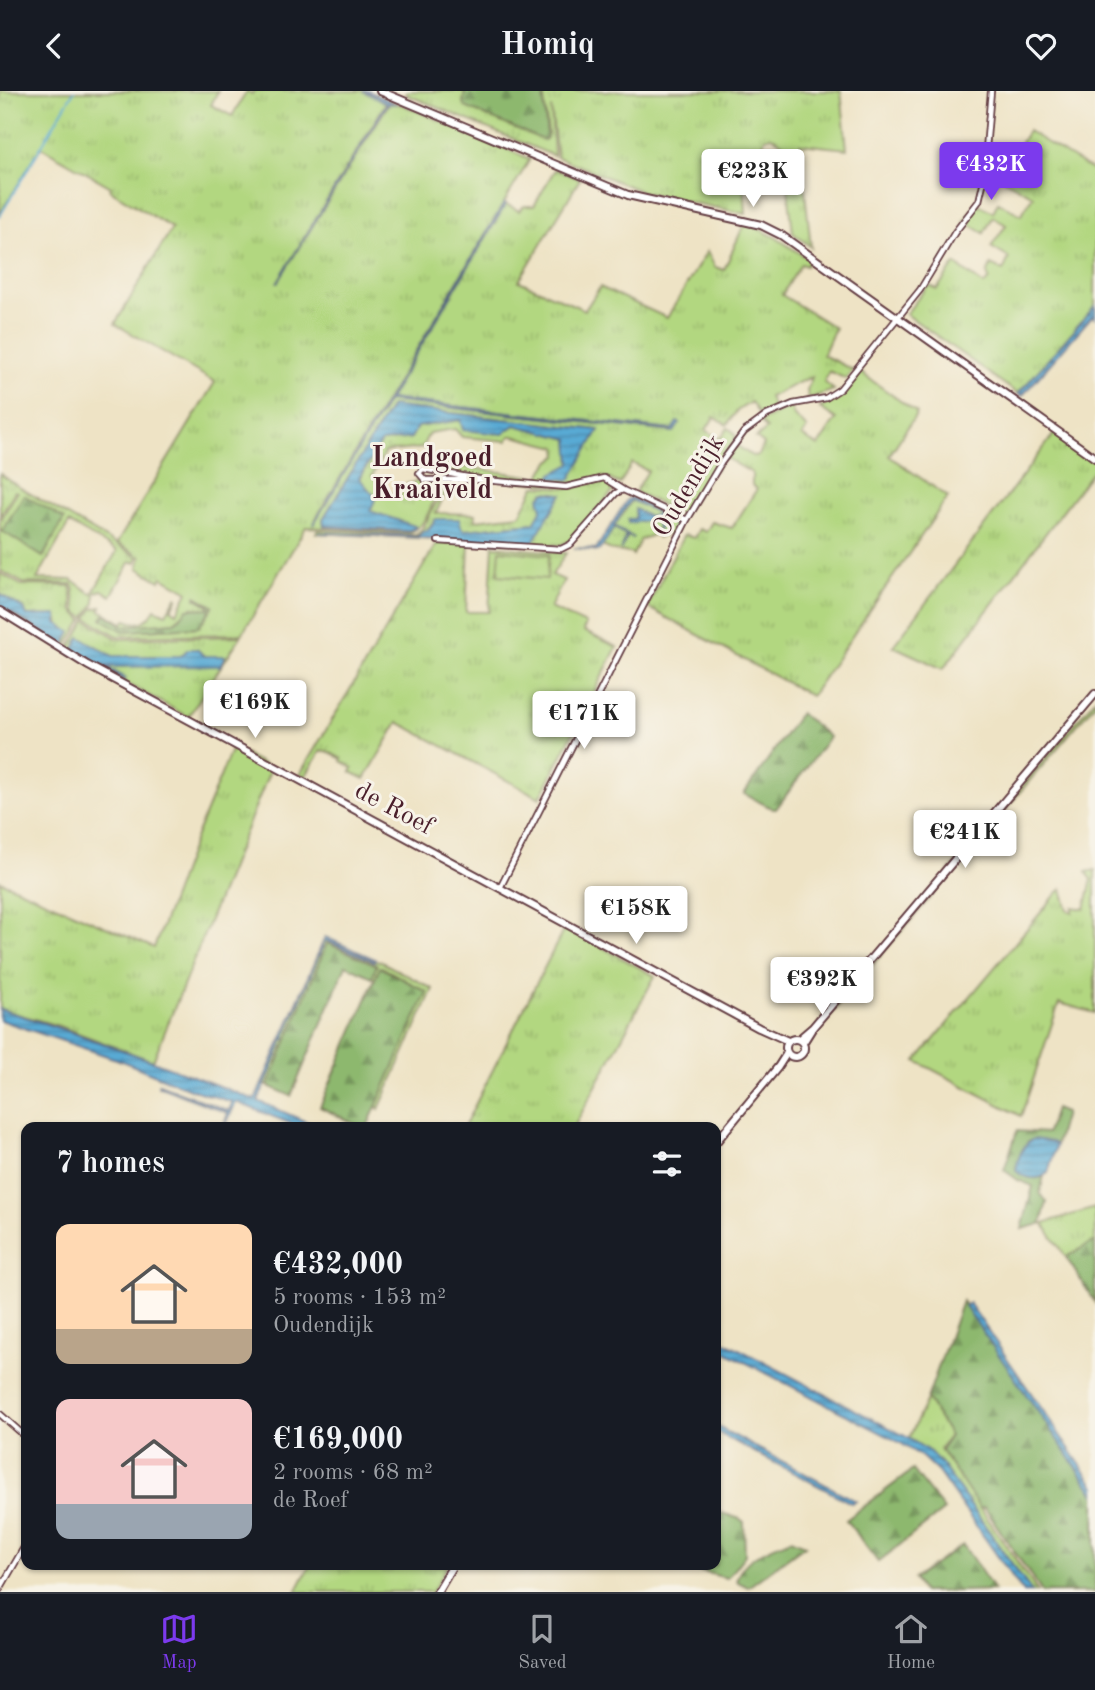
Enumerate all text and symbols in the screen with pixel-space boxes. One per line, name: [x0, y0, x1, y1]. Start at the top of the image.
icon: back: [35, 27, 73, 65]
icon: heart: [1022, 27, 1060, 65]
text: Homiq: [500, 30, 595, 62]
pin: €432K: [942, 143, 1040, 202]
pin: €223K: [704, 149, 802, 209]
text: €432K: [955, 153, 1027, 176]
text: €223K: [717, 160, 789, 183]
street label: Oudendijk: [648, 430, 730, 542]
district label: Landgoed Kraaiveld: [371, 445, 493, 505]
pin: €169K: [206, 681, 304, 740]
text: €169K: [219, 691, 291, 714]
pin: €171K: [535, 691, 633, 751]
text: €171K: [548, 702, 620, 725]
street label: de Roef: [350, 778, 439, 841]
pin: €241K: [916, 811, 1014, 870]
text: €241K: [929, 821, 1001, 844]
pin: €158K: [587, 887, 685, 946]
text: €158K: [600, 897, 672, 920]
pin: €392K: [773, 957, 871, 1017]
text: €392K: [786, 968, 858, 991]
icon: filters: [648, 1145, 686, 1183]
text: 7 homes: [56, 1149, 165, 1179]
text: €432,000: [273, 1250, 403, 1280]
icon: home: [112, 1252, 196, 1336]
text: 5 rooms · 153 m²: [273, 1286, 446, 1309]
text: Oudendijk: [273, 1314, 374, 1337]
text: €169,000: [273, 1425, 403, 1455]
icon: home: [112, 1427, 196, 1511]
text: 2 rooms · 68 m²: [273, 1461, 433, 1484]
text: de Roef: [273, 1489, 348, 1512]
tab: Map: [160, 1610, 198, 1675]
tab: Saved: [518, 1610, 567, 1675]
tab: Home: [887, 1610, 935, 1675]

